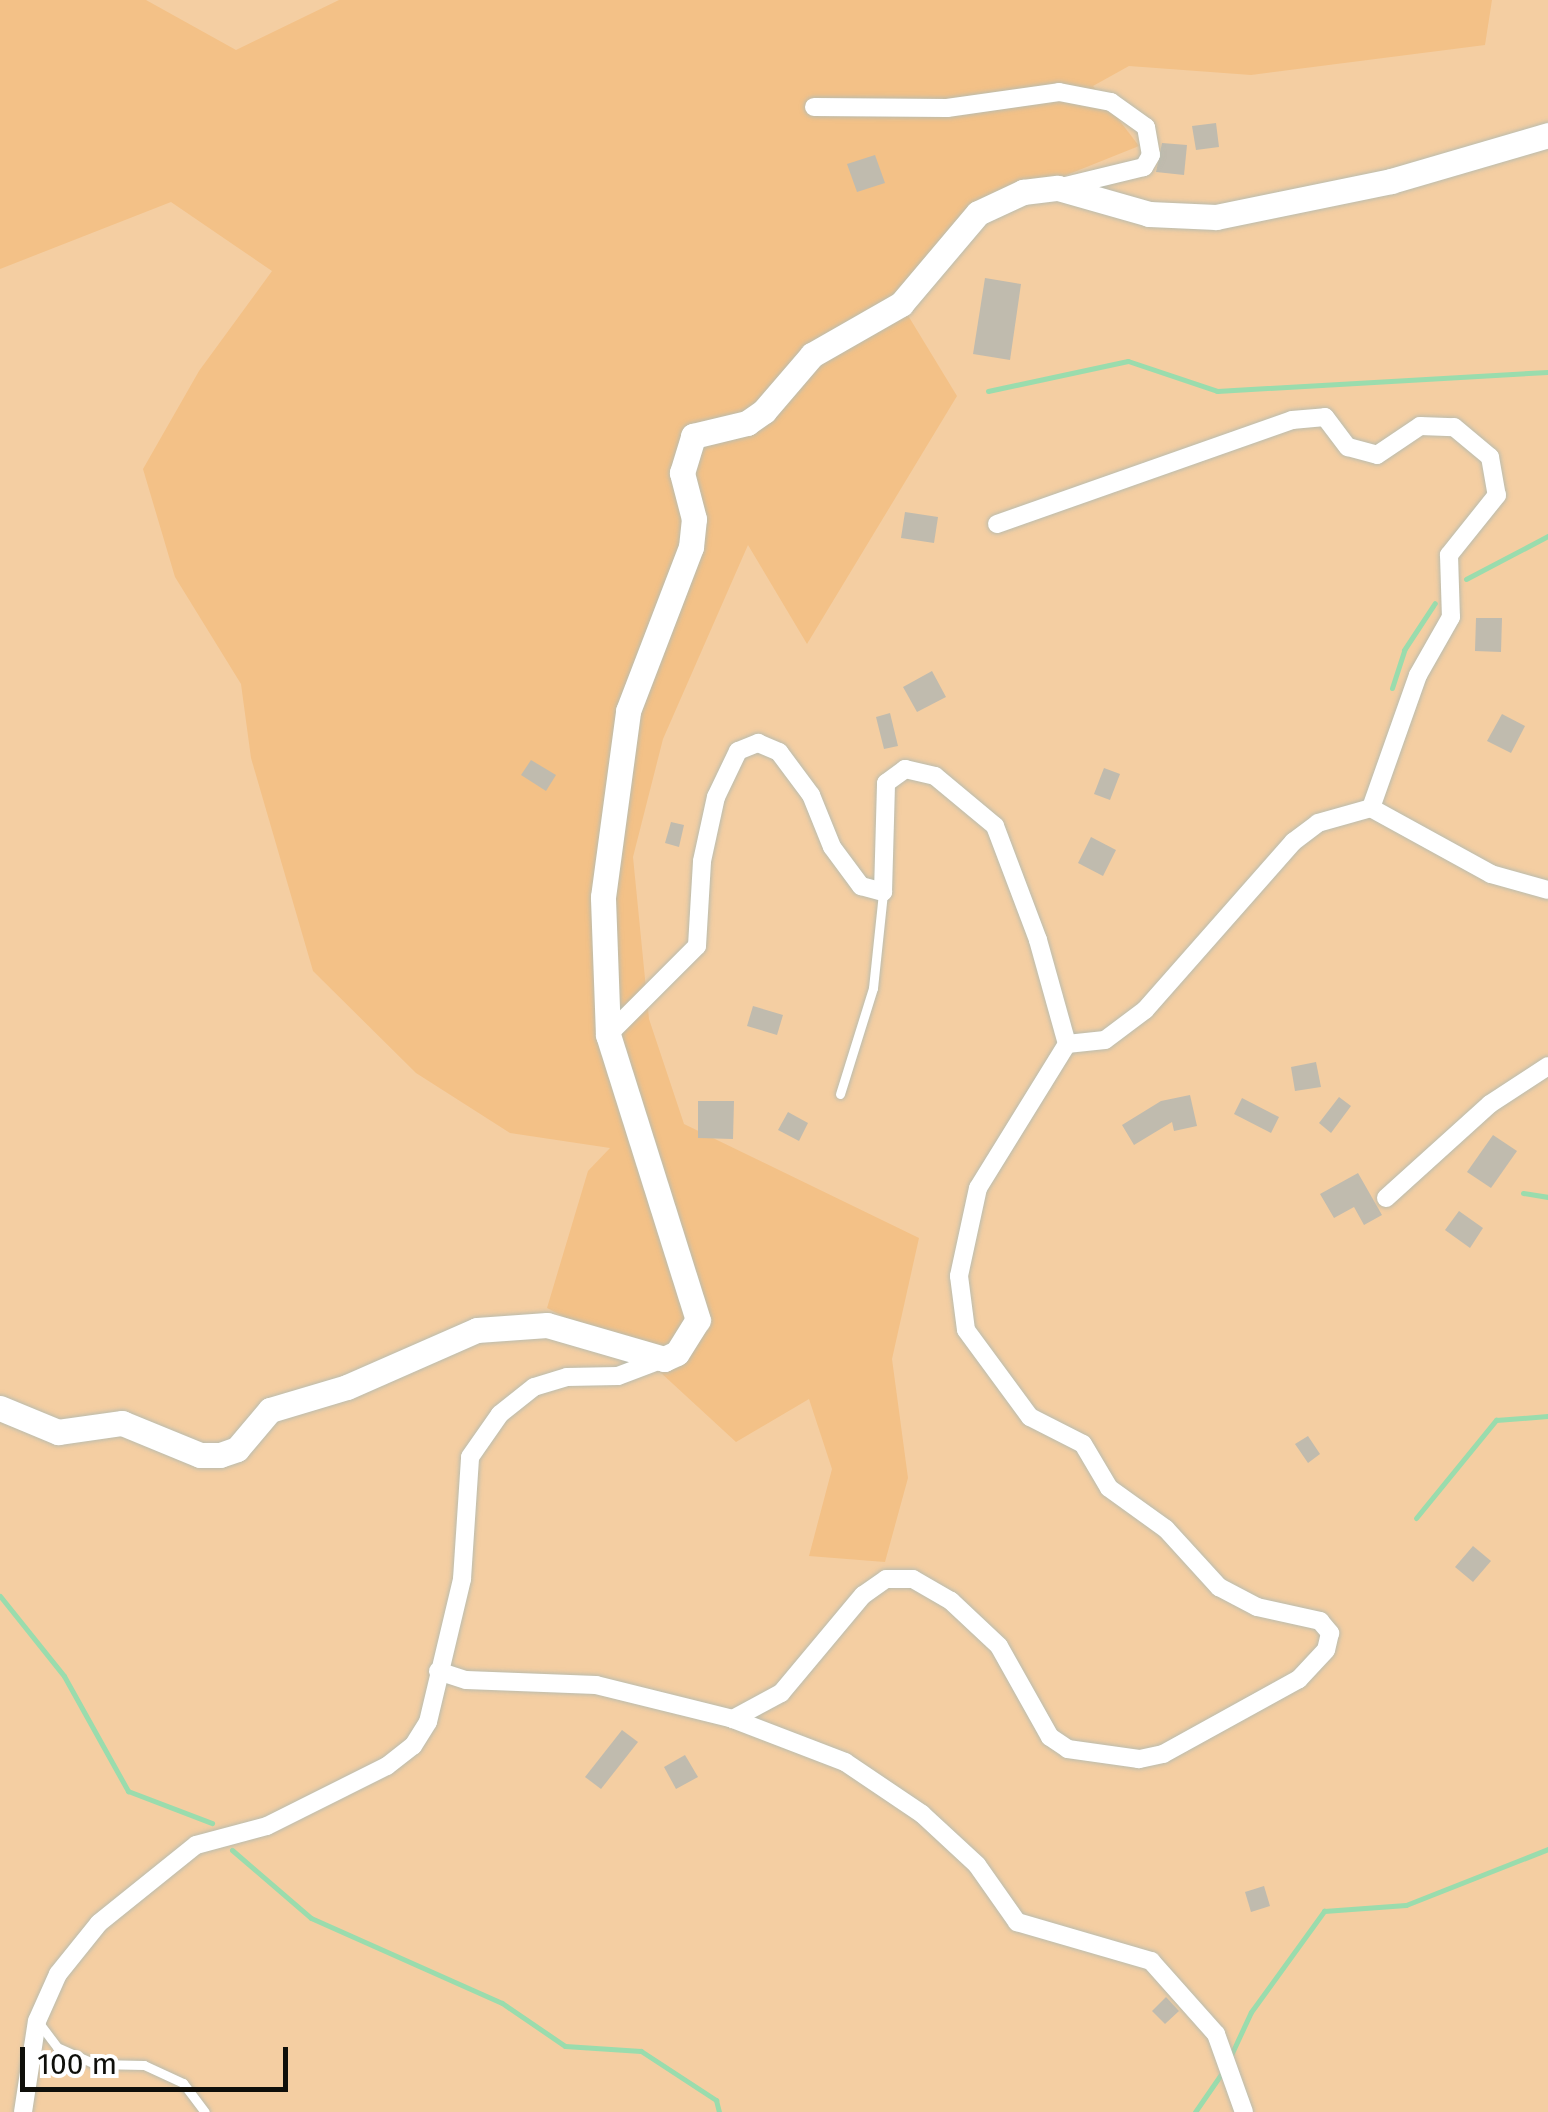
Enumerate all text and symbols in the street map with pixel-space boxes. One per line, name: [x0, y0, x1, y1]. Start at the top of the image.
scale bar: [25, 2027, 292, 2089]
text: 100 m: [37, 2046, 117, 2082]

